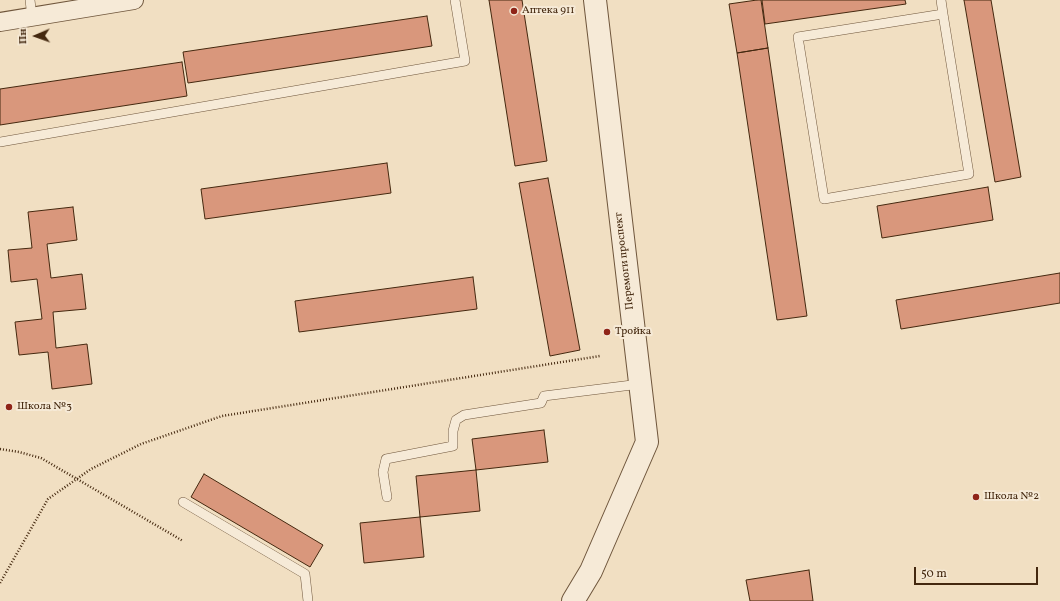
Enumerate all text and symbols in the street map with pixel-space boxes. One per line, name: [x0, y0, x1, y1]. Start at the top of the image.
place label: Аптека 911: [522, 4, 575, 18]
marker: Аптека 911: [509, 6, 519, 16]
north arrow: [16, 16, 56, 56]
text: Пн: [16, 28, 31, 45]
street label: Перемоги проспект: [612, 211, 638, 311]
place label: Тройка: [615, 325, 651, 339]
marker: Тройка: [602, 327, 612, 337]
place label: Школа №3: [17, 400, 72, 414]
marker: Школа №3: [4, 402, 14, 412]
place label: Школа №2: [984, 490, 1039, 504]
marker: Школа №2: [971, 492, 981, 502]
scale bar: [916, 559, 1040, 585]
text: 50 m: [921, 566, 947, 582]

